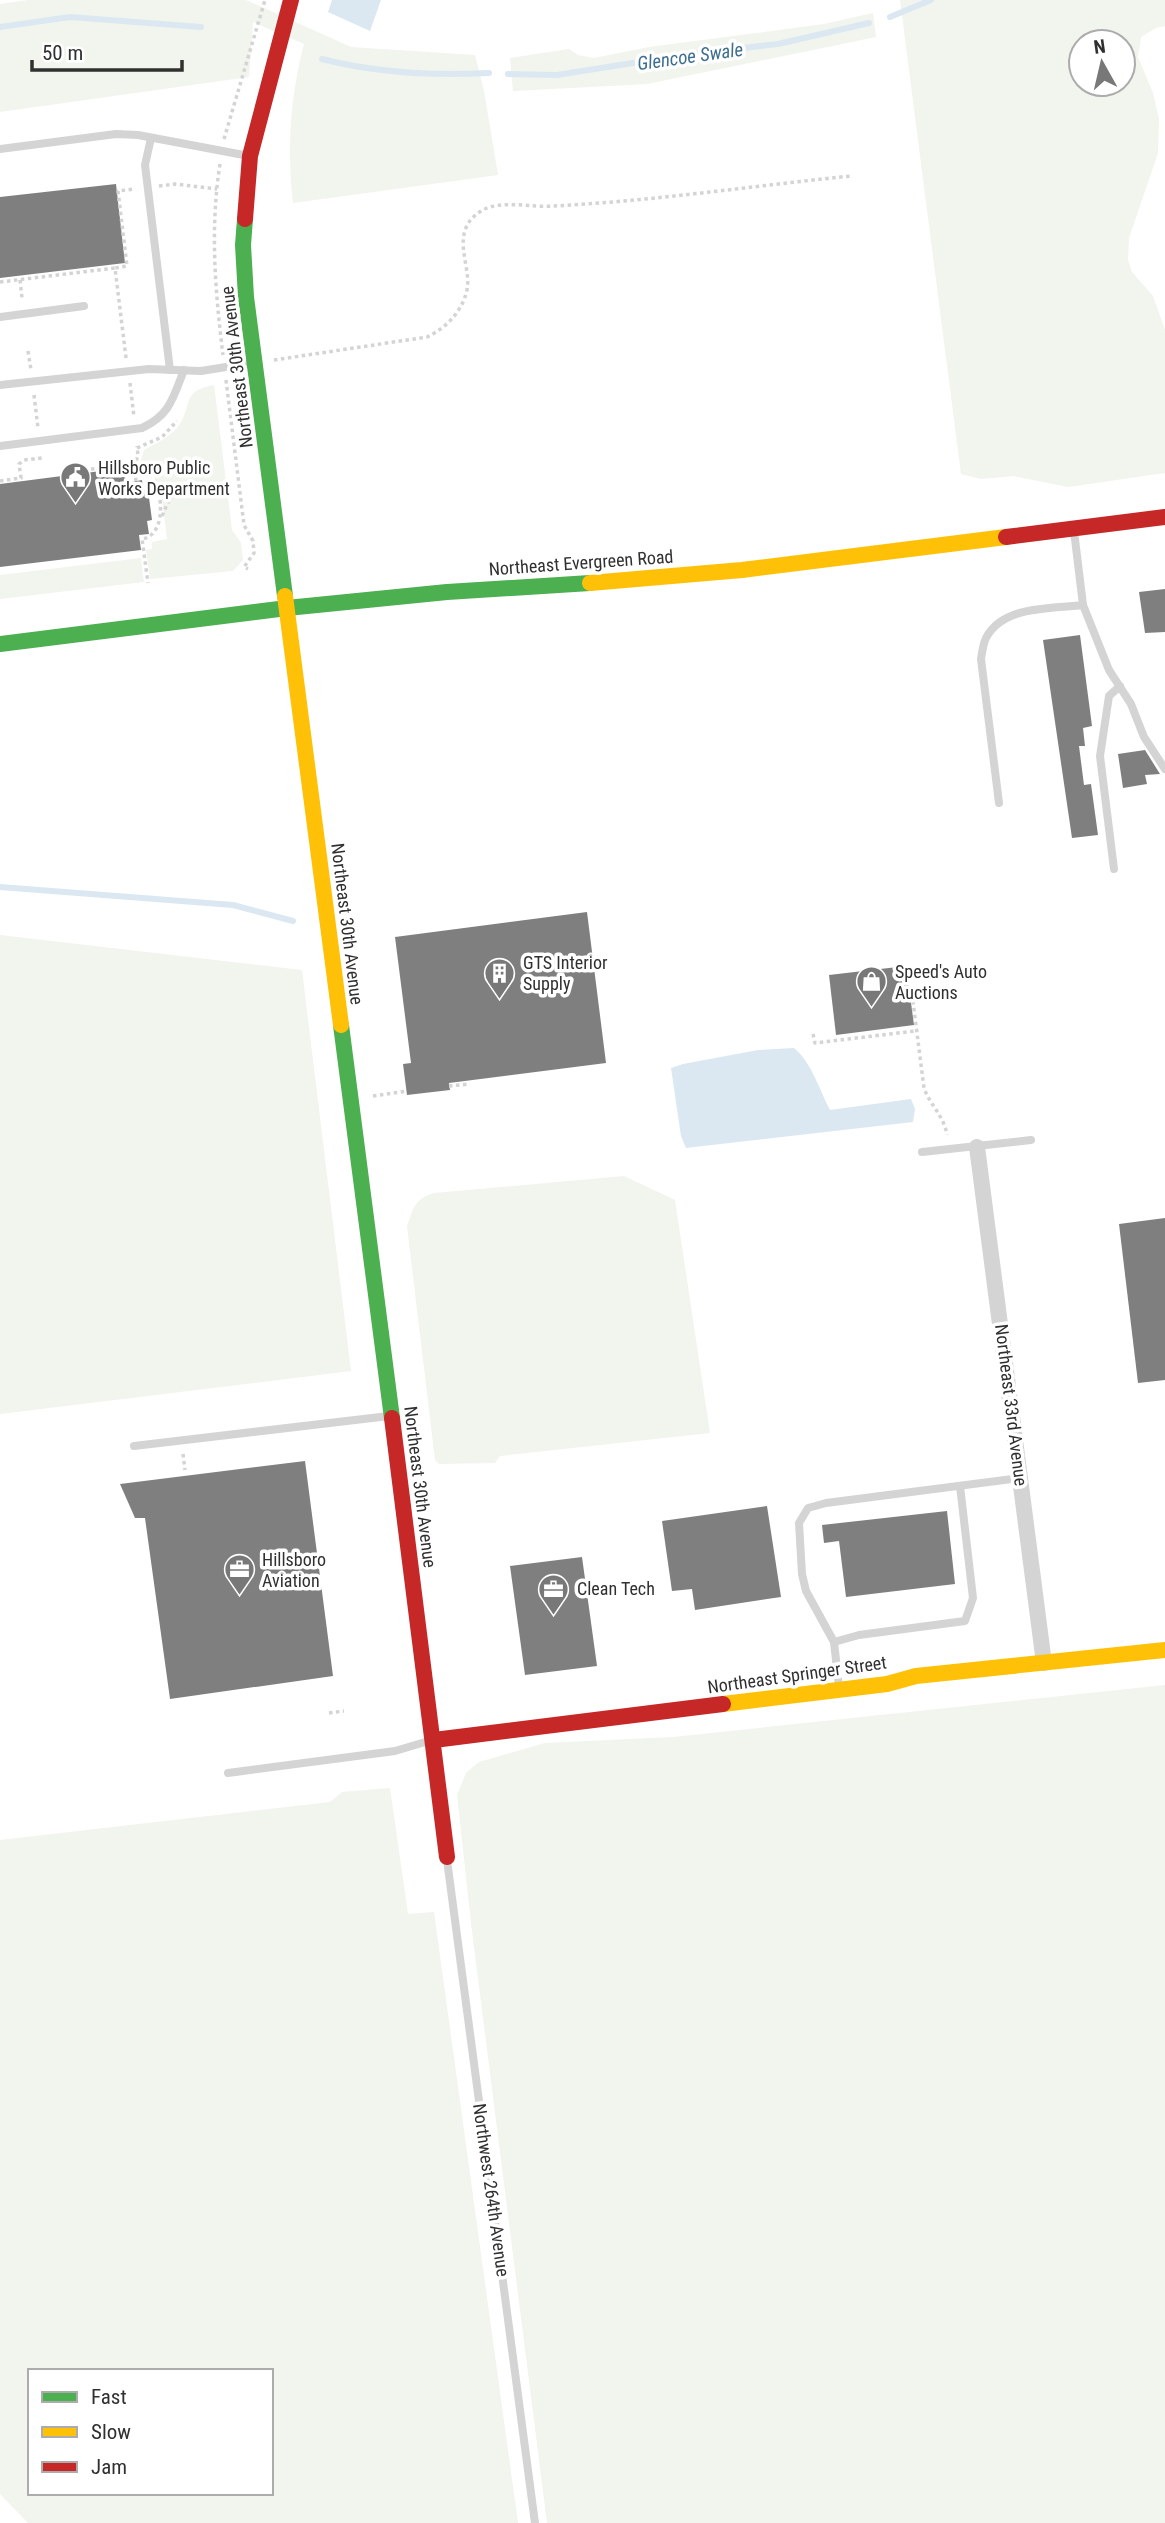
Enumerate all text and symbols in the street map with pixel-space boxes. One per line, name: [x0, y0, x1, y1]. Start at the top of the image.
scale bar: [32, 28, 182, 72]
north arrow: [1067, 28, 1137, 98]
text: N: [1092, 34, 1107, 59]
water label: Glencoe Swale: [636, 38, 744, 75]
text: 50 m: [42, 41, 83, 65]
street label: Northeast 30th Avenue: [216, 285, 257, 449]
place label: Hillsboro Public Works Department: [98, 457, 230, 499]
public building icon: Hillsboro Public Works Department: [58, 461, 92, 505]
street label: Northeast Evergreen Road: [488, 546, 674, 579]
street label: Northeast 30th Avenue: [327, 842, 368, 1006]
place label: GTS Interior Supply: [523, 952, 608, 994]
building icon: GTS Interior Supply: [483, 956, 517, 1000]
place label: Speed's Auto Auctions: [895, 961, 987, 1003]
shop icon: Speed's Auto Auctions: [855, 965, 889, 1009]
street label: Northeast 33rd Avenue: [991, 1323, 1032, 1487]
street label: Northeast 30th Avenue: [400, 1405, 441, 1569]
place label: Hillsboro Aviation: [262, 1549, 326, 1591]
office icon: Hillsboro Aviation: [222, 1553, 256, 1597]
office icon: Clean Tech: [537, 1572, 571, 1616]
place label: Clean Tech: [577, 1578, 655, 1599]
street label: Northeast Springer Street: [706, 1652, 888, 1697]
street label: Northwest 264th Avenue: [469, 2102, 514, 2278]
legend: [28, 2369, 273, 2495]
text: Fast: [91, 2385, 127, 2409]
text: Slow: [91, 2420, 131, 2444]
text: Jam: [91, 2455, 127, 2479]

